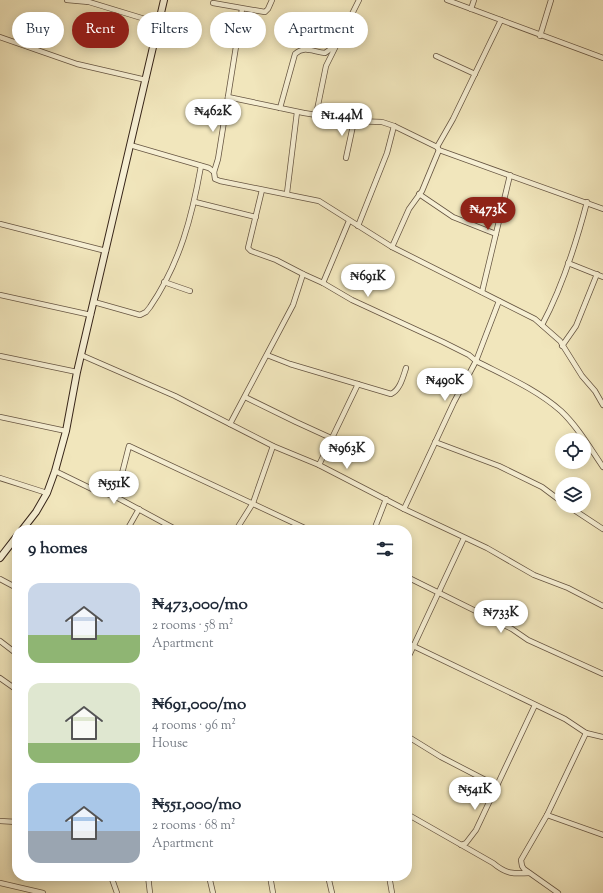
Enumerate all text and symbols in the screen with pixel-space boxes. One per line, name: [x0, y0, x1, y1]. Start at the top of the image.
chip: Buy: [12, 12, 64, 48]
chip: Rent: [72, 12, 129, 48]
chip: Filters: [137, 12, 202, 48]
chip: New: [210, 12, 266, 48]
chip: Apartment: [274, 12, 368, 48]
pin: ₦462K: [185, 99, 241, 133]
text: ₦462K: [194, 103, 232, 121]
pin: ₦1.44M: [309, 103, 375, 137]
text: ₦1.44M: [321, 107, 363, 125]
pin: ₦473K: [460, 197, 516, 231]
text: ₦473K: [469, 201, 507, 219]
pin: ₦691K: [340, 264, 396, 298]
text: ₦691K: [350, 268, 386, 286]
pin: ₦490K: [417, 368, 473, 402]
text: ₦490K: [426, 372, 464, 390]
map controls: [555, 433, 591, 513]
button: locate: [555, 433, 591, 469]
pin: ₦963K: [319, 436, 375, 470]
text: ₦963K: [329, 440, 365, 458]
pin: ₦551K: [86, 471, 142, 505]
text: ₦551K: [98, 475, 130, 493]
button: layers: [555, 477, 591, 513]
text: 9 homes: [28, 537, 87, 561]
icon: filters: [374, 538, 396, 560]
text: ₦473,000/mo: [152, 593, 248, 617]
icon: home: [60, 599, 108, 647]
pin: ₦733K: [473, 600, 529, 634]
text: ₦733K: [483, 604, 519, 622]
text: 2 rooms · 58 m²: [152, 617, 233, 635]
text: Apartment: [152, 635, 213, 653]
text: ₦691,000/mo: [152, 693, 246, 717]
icon: home: [60, 699, 108, 747]
text: 4 rooms · 96 m²: [152, 717, 236, 735]
text: House: [152, 735, 188, 753]
pin: ₦541K: [447, 777, 503, 811]
text: ₦541K: [458, 781, 492, 799]
text: ₦551,000/mo: [152, 793, 241, 817]
icon: home: [60, 799, 108, 847]
text: 2 rooms · 68 m²: [152, 817, 236, 835]
text: Apartment: [152, 835, 213, 853]

